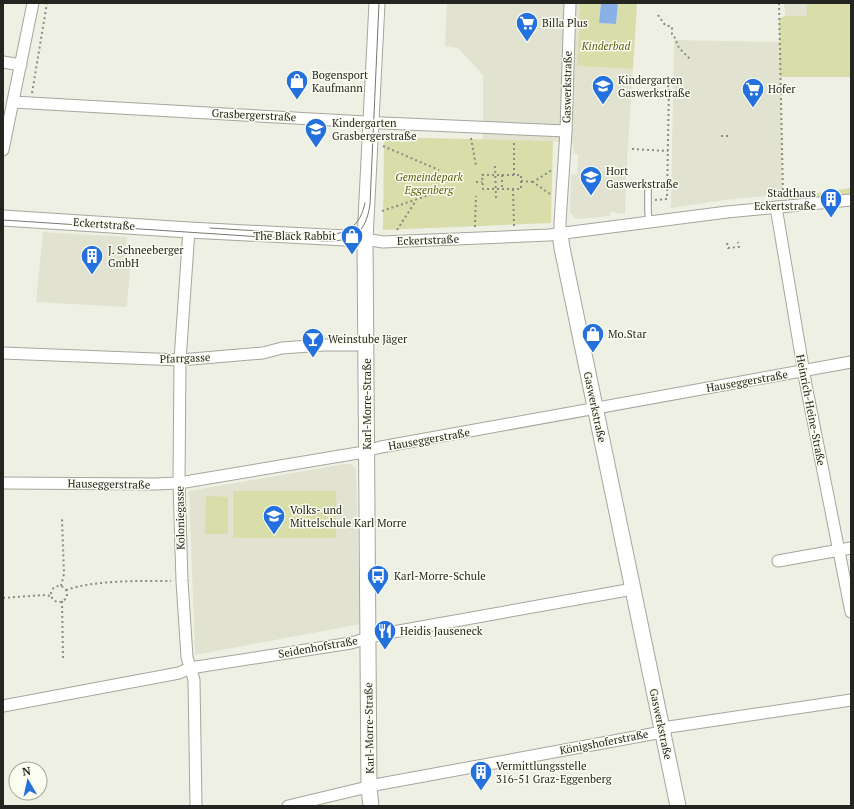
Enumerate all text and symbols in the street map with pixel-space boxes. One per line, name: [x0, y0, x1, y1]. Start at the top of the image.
supermarket icon: Billa Plus: [514, 10, 540, 43]
place label: Billa Plus: [542, 16, 588, 30]
park label: Kinderbad: [581, 39, 631, 53]
street label: Gaswerkstraße: [559, 50, 575, 123]
shop icon: Bogensport Kaufmann: [284, 68, 310, 101]
place label: Bogensport Kaufmann: [312, 68, 368, 95]
school or university icon: Kindergarten Gaswerkstraße: [590, 73, 616, 106]
place label: Kindergarten Gaswerkstraße: [618, 73, 691, 100]
supermarket icon: Hofer: [740, 76, 766, 109]
place label: Hofer: [768, 82, 796, 96]
street label: Grasbergerstraße: [211, 106, 297, 124]
school or university icon: Kindergarten Grasbergerstraße: [303, 116, 329, 149]
place label: Kindergarten Grasbergerstraße: [332, 116, 417, 143]
school or university icon: Hort Gaswerkstraße: [578, 164, 604, 197]
place label: Hort Gaswerkstraße: [606, 164, 679, 191]
park label: Gemeindepark Eggenberg: [395, 170, 464, 197]
place label: Stadthaus Eckertstraße: [754, 186, 816, 213]
building icon: Stadthaus Eckertstraße: [818, 186, 844, 219]
street label: Eckertstraße: [73, 215, 136, 233]
shop icon: The Black Rabbit: [339, 223, 365, 256]
place label: The Black Rabbit: [253, 229, 336, 243]
street label: Eckertstraße: [397, 232, 460, 248]
building icon: J. Schneeberger GmbH: [79, 243, 105, 276]
place label: J. Schneeberger GmbH: [108, 243, 184, 270]
shop icon: Mo.Star: [580, 321, 606, 354]
bar icon: Weinstube Jäger: [300, 326, 326, 359]
place label: Mo.Star: [608, 327, 647, 341]
place label: Weinstube Jäger: [328, 332, 408, 346]
street label: Pfarrgasse: [159, 350, 211, 366]
street label: Heinrich-Heine-Straße: [793, 353, 829, 467]
street label: Karl-Morre-Straße: [360, 358, 374, 450]
street label: Hauseggerstraße: [705, 367, 789, 395]
street label: Gaswerkstraße: [581, 370, 609, 444]
street label: Hauseggerstraße: [387, 425, 471, 453]
street label: Hauseggerstraße: [68, 476, 151, 492]
street label: Koloniegasse: [172, 486, 188, 550]
school or university icon: Volks- und Mittelschule Karl Morre: [261, 503, 287, 536]
place label: Volks- und Mittelschule Karl Morre: [290, 503, 407, 530]
bus stop icon: Karl-Morre-Schule: [365, 563, 391, 596]
place label: Karl-Morre-Schule: [394, 569, 486, 583]
restaurant icon: Heidis Jauseneck: [372, 618, 398, 651]
place label: Heidis Jauseneck: [400, 624, 483, 638]
street label: Seidenhofstraße: [277, 633, 359, 661]
street label: Karl-Morre-Straße: [361, 682, 377, 774]
street label: Gaswerkstraße: [647, 687, 675, 761]
street label: Königshoferstraße: [558, 726, 650, 757]
building icon: Vermittlungsstelle 316-51 Graz-Eggenberg: [468, 759, 494, 792]
place label: Vermittlungsstelle 316-51 Graz-Eggenberg: [496, 759, 612, 786]
north arrow: [8, 761, 48, 801]
text: N: [21, 763, 32, 779]

